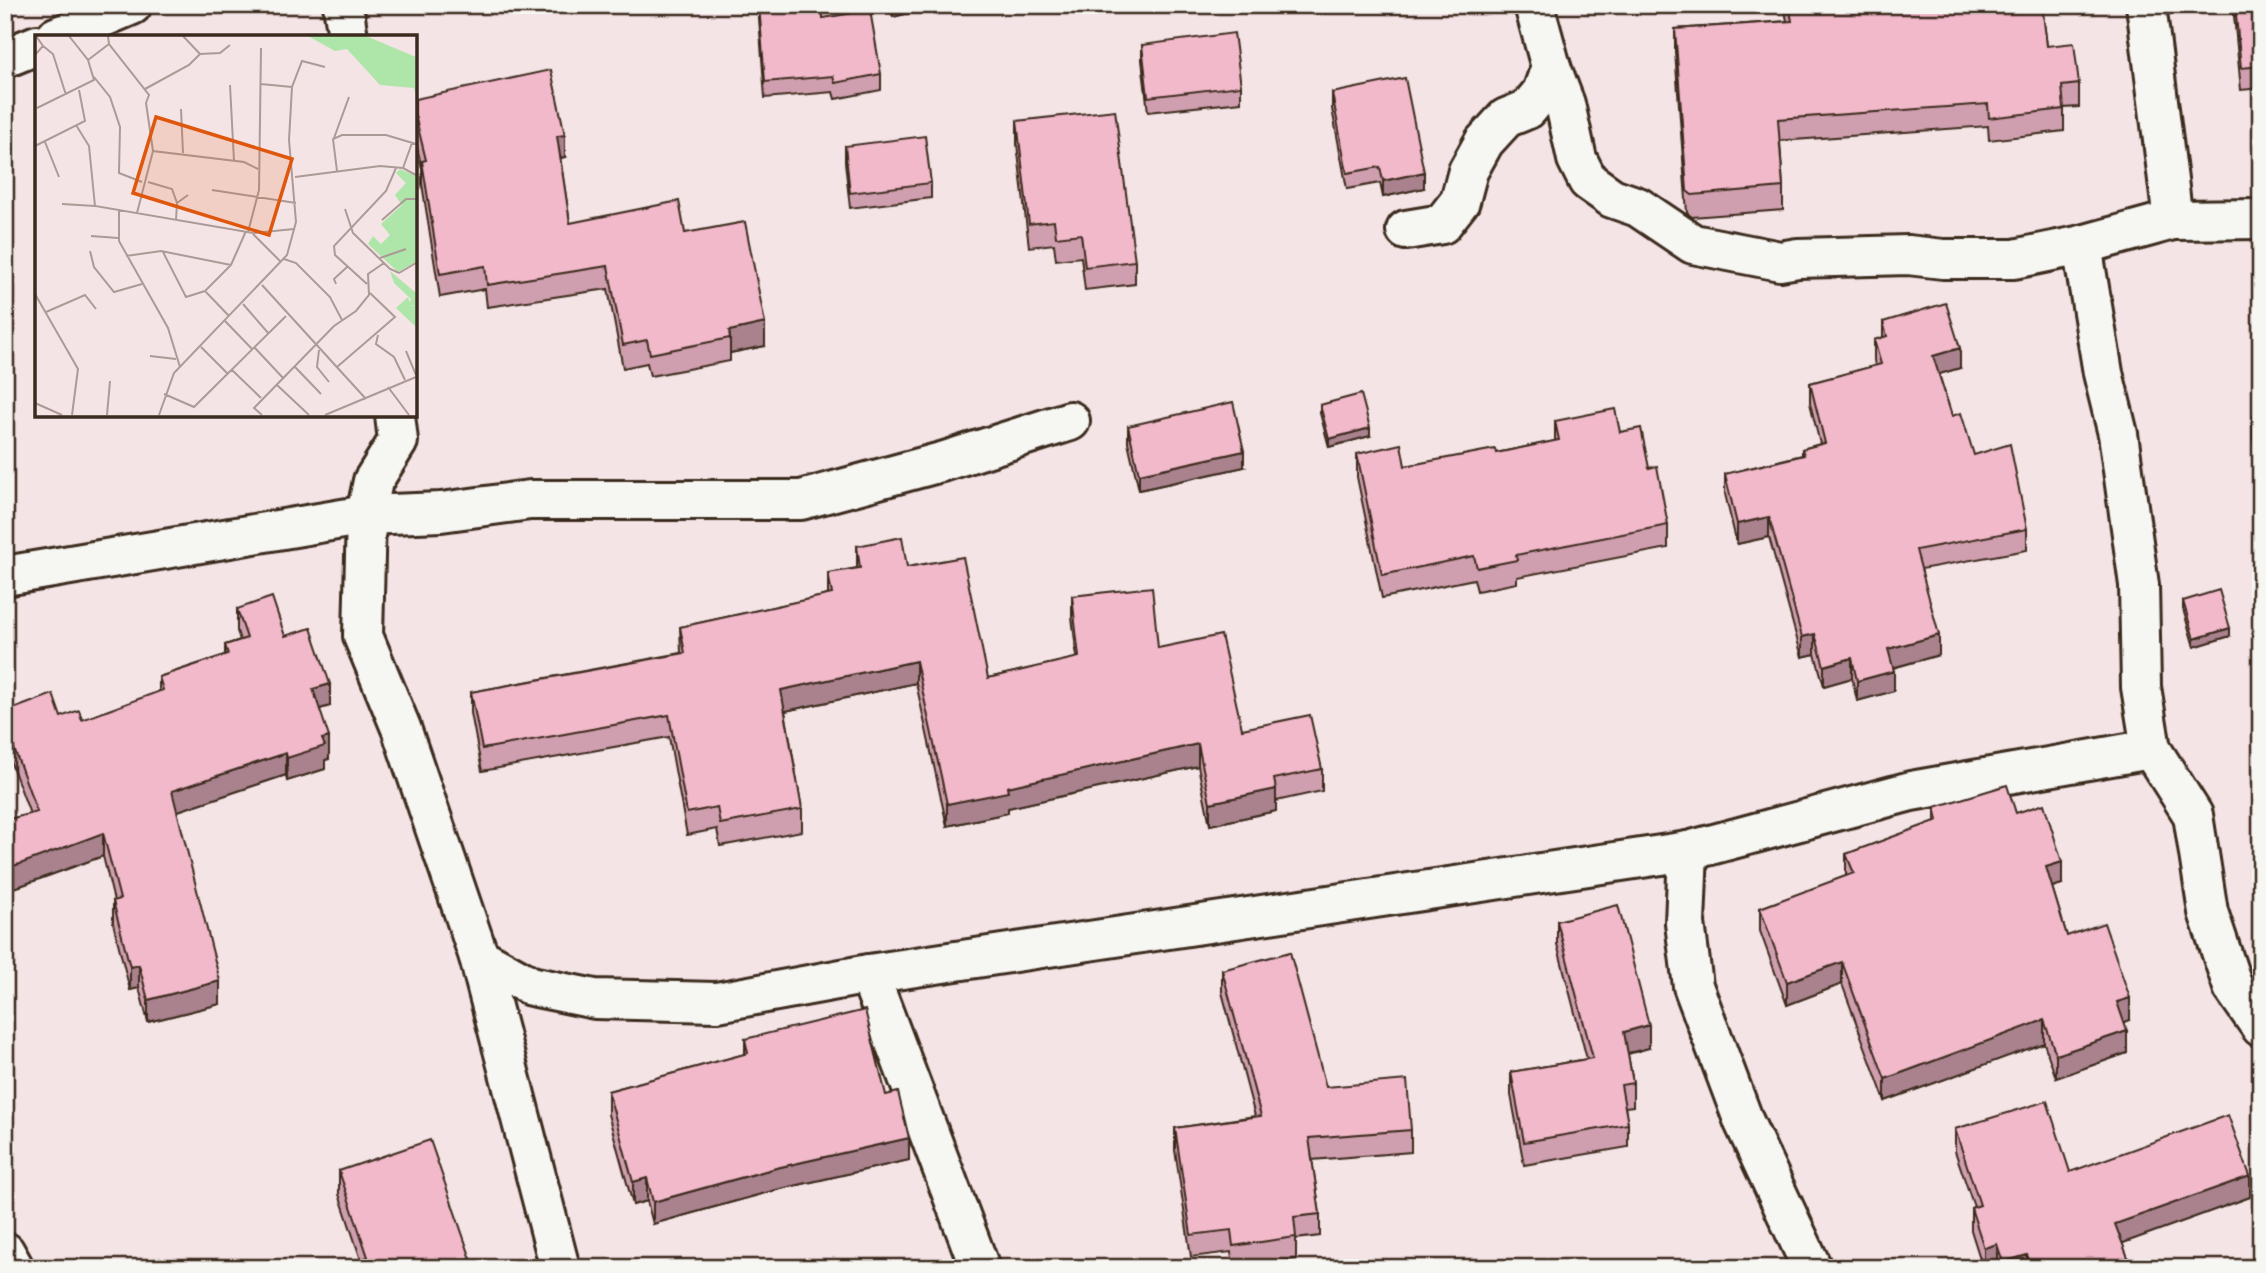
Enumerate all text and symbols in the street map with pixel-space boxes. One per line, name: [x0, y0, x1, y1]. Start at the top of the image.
inset map: [35, 35, 416, 416]

